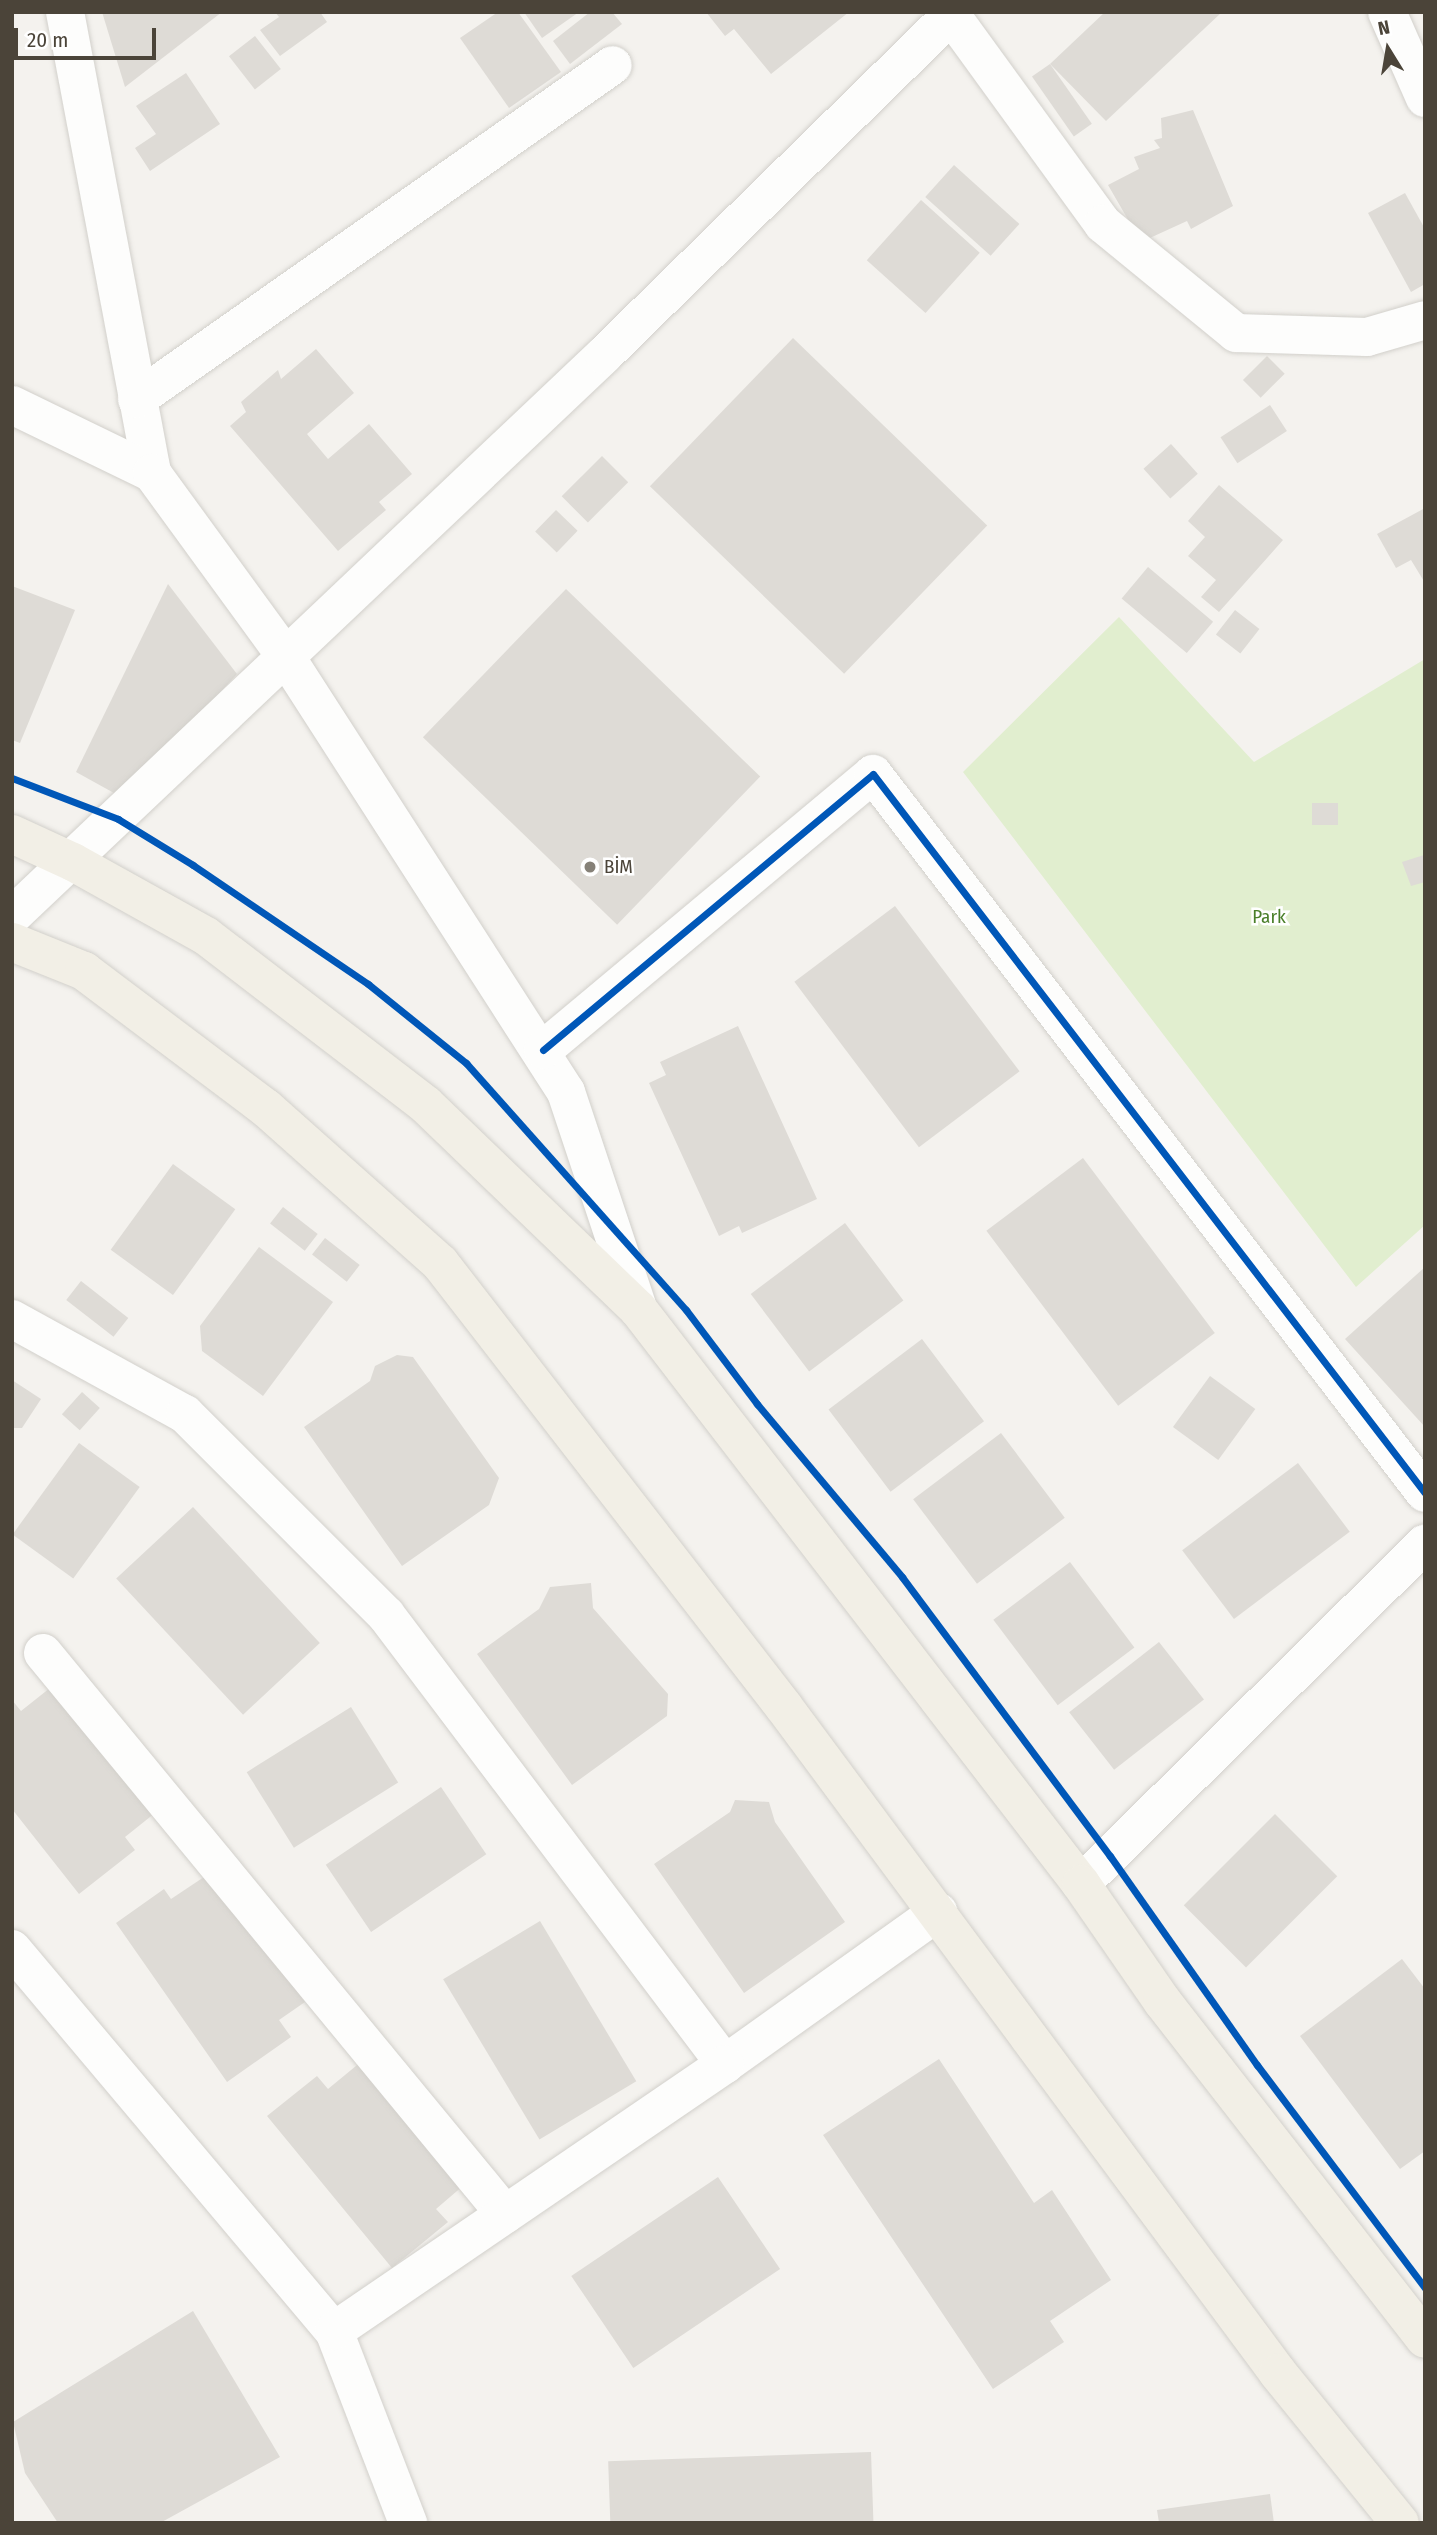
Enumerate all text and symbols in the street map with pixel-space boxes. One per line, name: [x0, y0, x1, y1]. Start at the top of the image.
scale bar: [18, 14, 159, 58]
north arrow: [1353, 14, 1423, 84]
text: N: [1376, 16, 1392, 40]
text: 20 m: [27, 27, 68, 53]
place label: BİM: [604, 856, 633, 878]
marker: BİM: [582, 859, 598, 875]
park label: Park: [1252, 906, 1286, 928]

